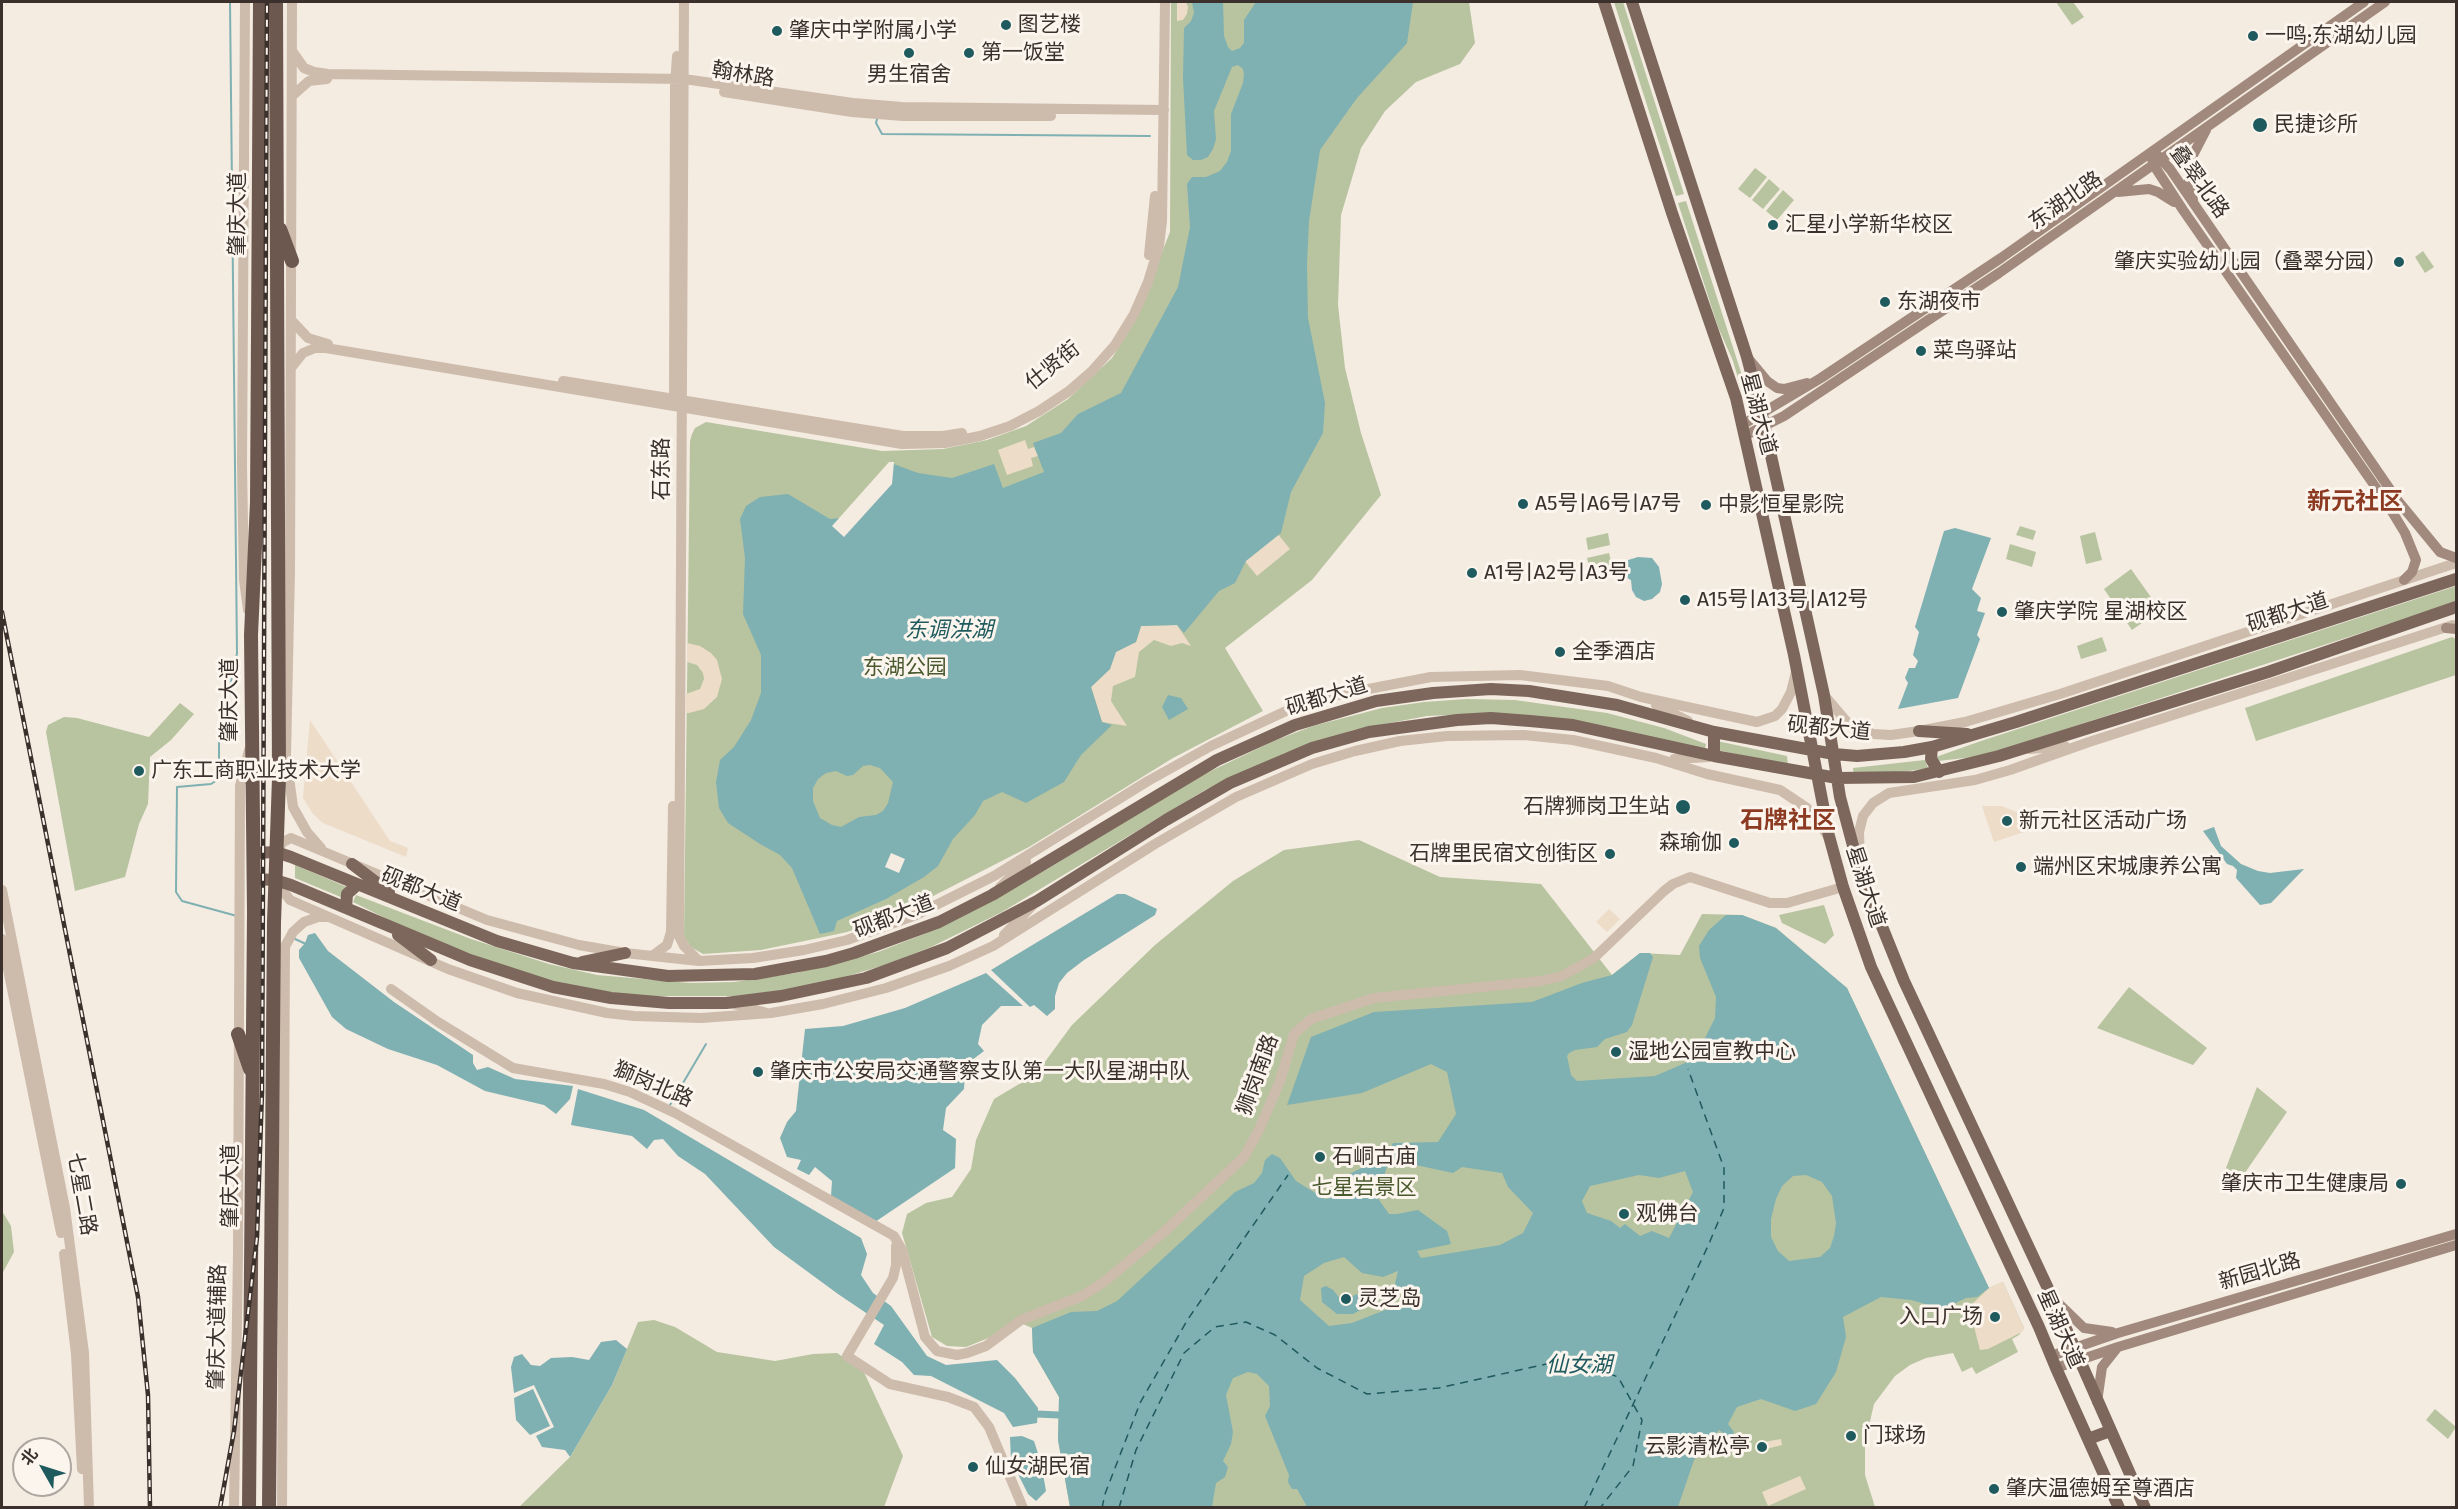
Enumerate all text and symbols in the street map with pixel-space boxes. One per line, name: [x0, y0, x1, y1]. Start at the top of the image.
place label: 图艺楼: [1018, 12, 1081, 38]
place label: 肇庆中学附属小学: [789, 18, 957, 44]
marker: 图艺楼: [999, 18, 1013, 32]
place label: 一鸣·东湖幼儿园: [2265, 23, 2417, 49]
marker: 肇庆中学附属小学: [770, 24, 784, 38]
marker: 一鸣·东湖幼儿园: [2246, 29, 2260, 43]
place label: 第一饭堂: [981, 40, 1065, 66]
marker: 男生宿舍: [902, 46, 916, 60]
marker: 第一饭堂: [962, 46, 976, 60]
street label: 翰林路: [710, 58, 776, 92]
place label: 男生宿舍: [867, 62, 951, 88]
place label: 民捷诊所: [2274, 112, 2358, 138]
marker: 民捷诊所: [2251, 116, 2269, 134]
street label: 叠翠北路: [2164, 141, 2234, 223]
street label: 东湖北路: [2024, 167, 2108, 235]
street label: 肇庆大道: [225, 172, 251, 256]
place label: 汇星小学新华校区: [1785, 212, 1953, 238]
marker: 汇星小学新华校区: [1766, 218, 1780, 232]
place label: 肇庆实验幼儿园（叠翠分园）: [2114, 249, 2387, 275]
marker: 肇庆实验幼儿园（叠翠分园）: [2392, 255, 2406, 269]
place label: 东湖夜市: [1897, 289, 1981, 315]
marker: 东湖夜市: [1878, 295, 1892, 309]
street label: 仕贤街: [1021, 336, 1085, 396]
place label: 菜鸟驿站: [1933, 338, 2017, 364]
marker: 菜鸟驿站: [1914, 344, 1928, 358]
street label: 星湖大道: [1735, 370, 1781, 458]
street label: 石东路: [649, 438, 675, 500]
district label: 新元社区: [2307, 488, 2403, 516]
place label: A5号|A6号|A7号: [1535, 491, 1682, 517]
place label: 中影恒星影院: [1718, 492, 1844, 518]
marker: A5号|A6号|A7号: [1516, 497, 1530, 511]
marker: 中影恒星影院: [1699, 498, 1713, 512]
place label: A1号|A2号|A3号: [1484, 560, 1629, 586]
marker: A1号|A2号|A3号: [1465, 566, 1479, 580]
place label: A15号|A13号|A12号: [1697, 587, 1869, 613]
street label: 砚都大道: [2244, 588, 2332, 638]
marker: A15号|A13号|A12号: [1678, 593, 1692, 607]
place label: 肇庆学院 星湖校区: [2014, 599, 2188, 625]
marker: 肇庆学院 星湖校区: [1995, 605, 2009, 619]
water label: 东调洪湖: [905, 618, 993, 644]
place label: 全季酒店: [1572, 639, 1656, 665]
marker: 全季酒店: [1553, 645, 1567, 659]
park label: 东湖公园: [863, 655, 947, 681]
street label: 肇庆大道: [217, 658, 243, 742]
street label: 砚都大道: [1283, 673, 1371, 721]
street label: 砚都大道: [1786, 712, 1872, 746]
place label: 广东工商职业技术大学: [151, 758, 361, 784]
marker: 广东工商职业技术大学: [132, 764, 146, 778]
place label: 石牌狮岗卫生站: [1523, 794, 1670, 820]
marker: 石牌狮岗卫生站: [1674, 798, 1692, 816]
district label: 石牌社区: [1740, 807, 1836, 835]
place label: 新元社区活动广场: [2019, 808, 2187, 834]
marker: 新元社区活动广场: [2000, 814, 2014, 828]
place label: 森瑜伽: [1659, 830, 1722, 856]
marker: 森瑜伽: [1727, 836, 1741, 850]
place label: 石牌里民宿文创街区: [1409, 841, 1598, 867]
street label: 星湖大道: [1840, 843, 1890, 931]
marker: 石牌里民宿文创街区: [1603, 847, 1617, 861]
place label: 端州区宋城康养公寓: [2033, 854, 2222, 880]
marker: 端州区宋城康养公寓: [2014, 860, 2028, 874]
street label: 砚都大道: [377, 863, 465, 917]
street label: 砚都大道: [850, 890, 938, 944]
street label: 狮岗南路: [1232, 1031, 1284, 1119]
place label: 湿地公园宣教中心: [1628, 1039, 1796, 1065]
marker: 湿地公园宣教中心: [1609, 1045, 1623, 1059]
street label: 獅岗北路: [609, 1057, 697, 1113]
place label: 肇庆市公安局交通警察支队第一大队星湖中队: [770, 1059, 1190, 1085]
marker: 肇庆市公安局交通警察支队第一大队星湖中队: [751, 1065, 765, 1079]
street label: 肇庆大道: [218, 1144, 244, 1228]
place label: 石峒古庙: [1332, 1144, 1416, 1170]
street label: 七星二路: [61, 1150, 101, 1238]
marker: 石峒古庙: [1313, 1150, 1327, 1164]
place label: 肇庆市卫生健康局: [2221, 1171, 2389, 1197]
park label: 七星岩景区: [1312, 1175, 1416, 1201]
marker: 肇庆市卫生健康局: [2394, 1177, 2408, 1191]
place label: 观佛台: [1636, 1201, 1699, 1227]
marker: 观佛台: [1617, 1207, 1631, 1221]
street label: 新园北路: [2216, 1248, 2304, 1296]
street label: 肇庆大道辅路: [204, 1264, 232, 1390]
place label: 灵芝岛: [1358, 1286, 1421, 1312]
street label: 星湖大道: [2031, 1286, 2089, 1372]
marker: 灵芝岛: [1339, 1292, 1353, 1306]
place label: 入口广场: [1899, 1304, 1983, 1330]
marker: 入口广场: [1988, 1310, 2002, 1324]
water label: 仙女湖: [1546, 1353, 1612, 1379]
place label: 门球场: [1863, 1423, 1926, 1449]
marker: 门球场: [1844, 1429, 1858, 1443]
place label: 云影清松亭: [1645, 1434, 1750, 1460]
north arrow: [12, 1437, 72, 1497]
marker: 云影清松亭: [1755, 1440, 1769, 1454]
text: 北: [17, 1444, 42, 1469]
place label: 仙女湖民宿: [985, 1454, 1090, 1480]
marker: 仙女湖民宿: [966, 1460, 980, 1474]
place label: 肇庆温德姆至尊酒店: [2006, 1476, 2195, 1502]
marker: 肇庆温德姆至尊酒店: [1987, 1482, 2001, 1496]

